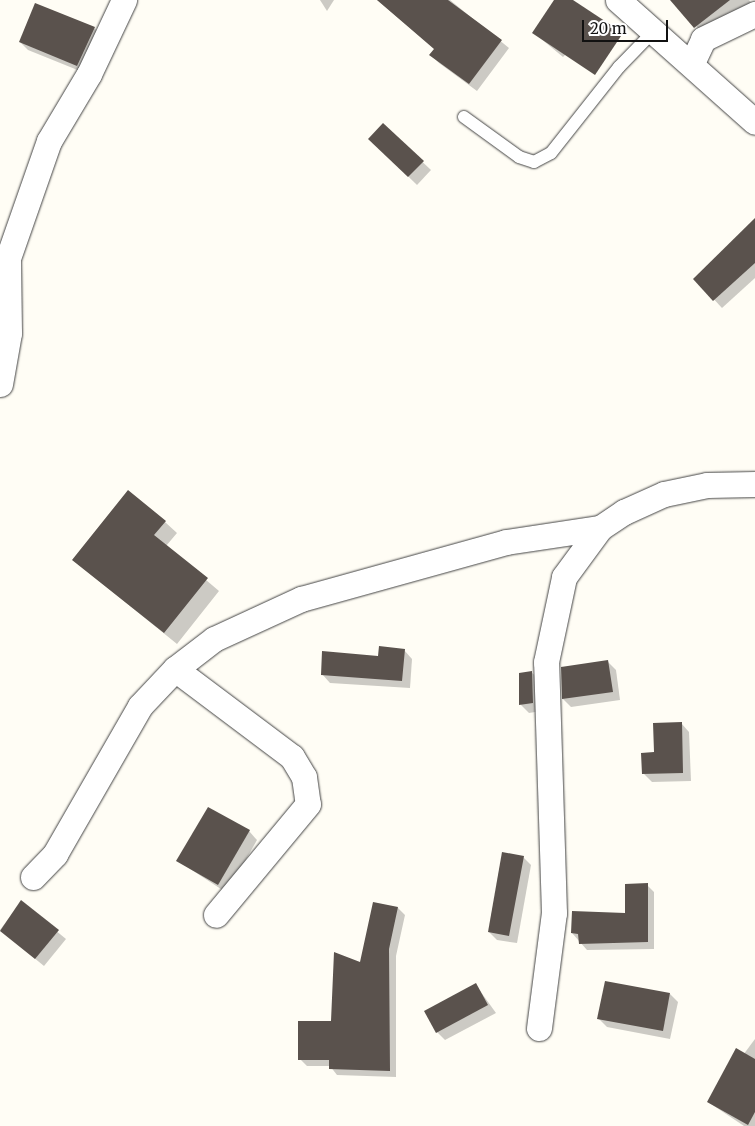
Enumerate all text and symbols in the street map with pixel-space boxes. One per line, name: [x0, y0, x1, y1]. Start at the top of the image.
scale bar: [585, 10, 671, 42]
text: 20 m: [590, 19, 627, 38]

